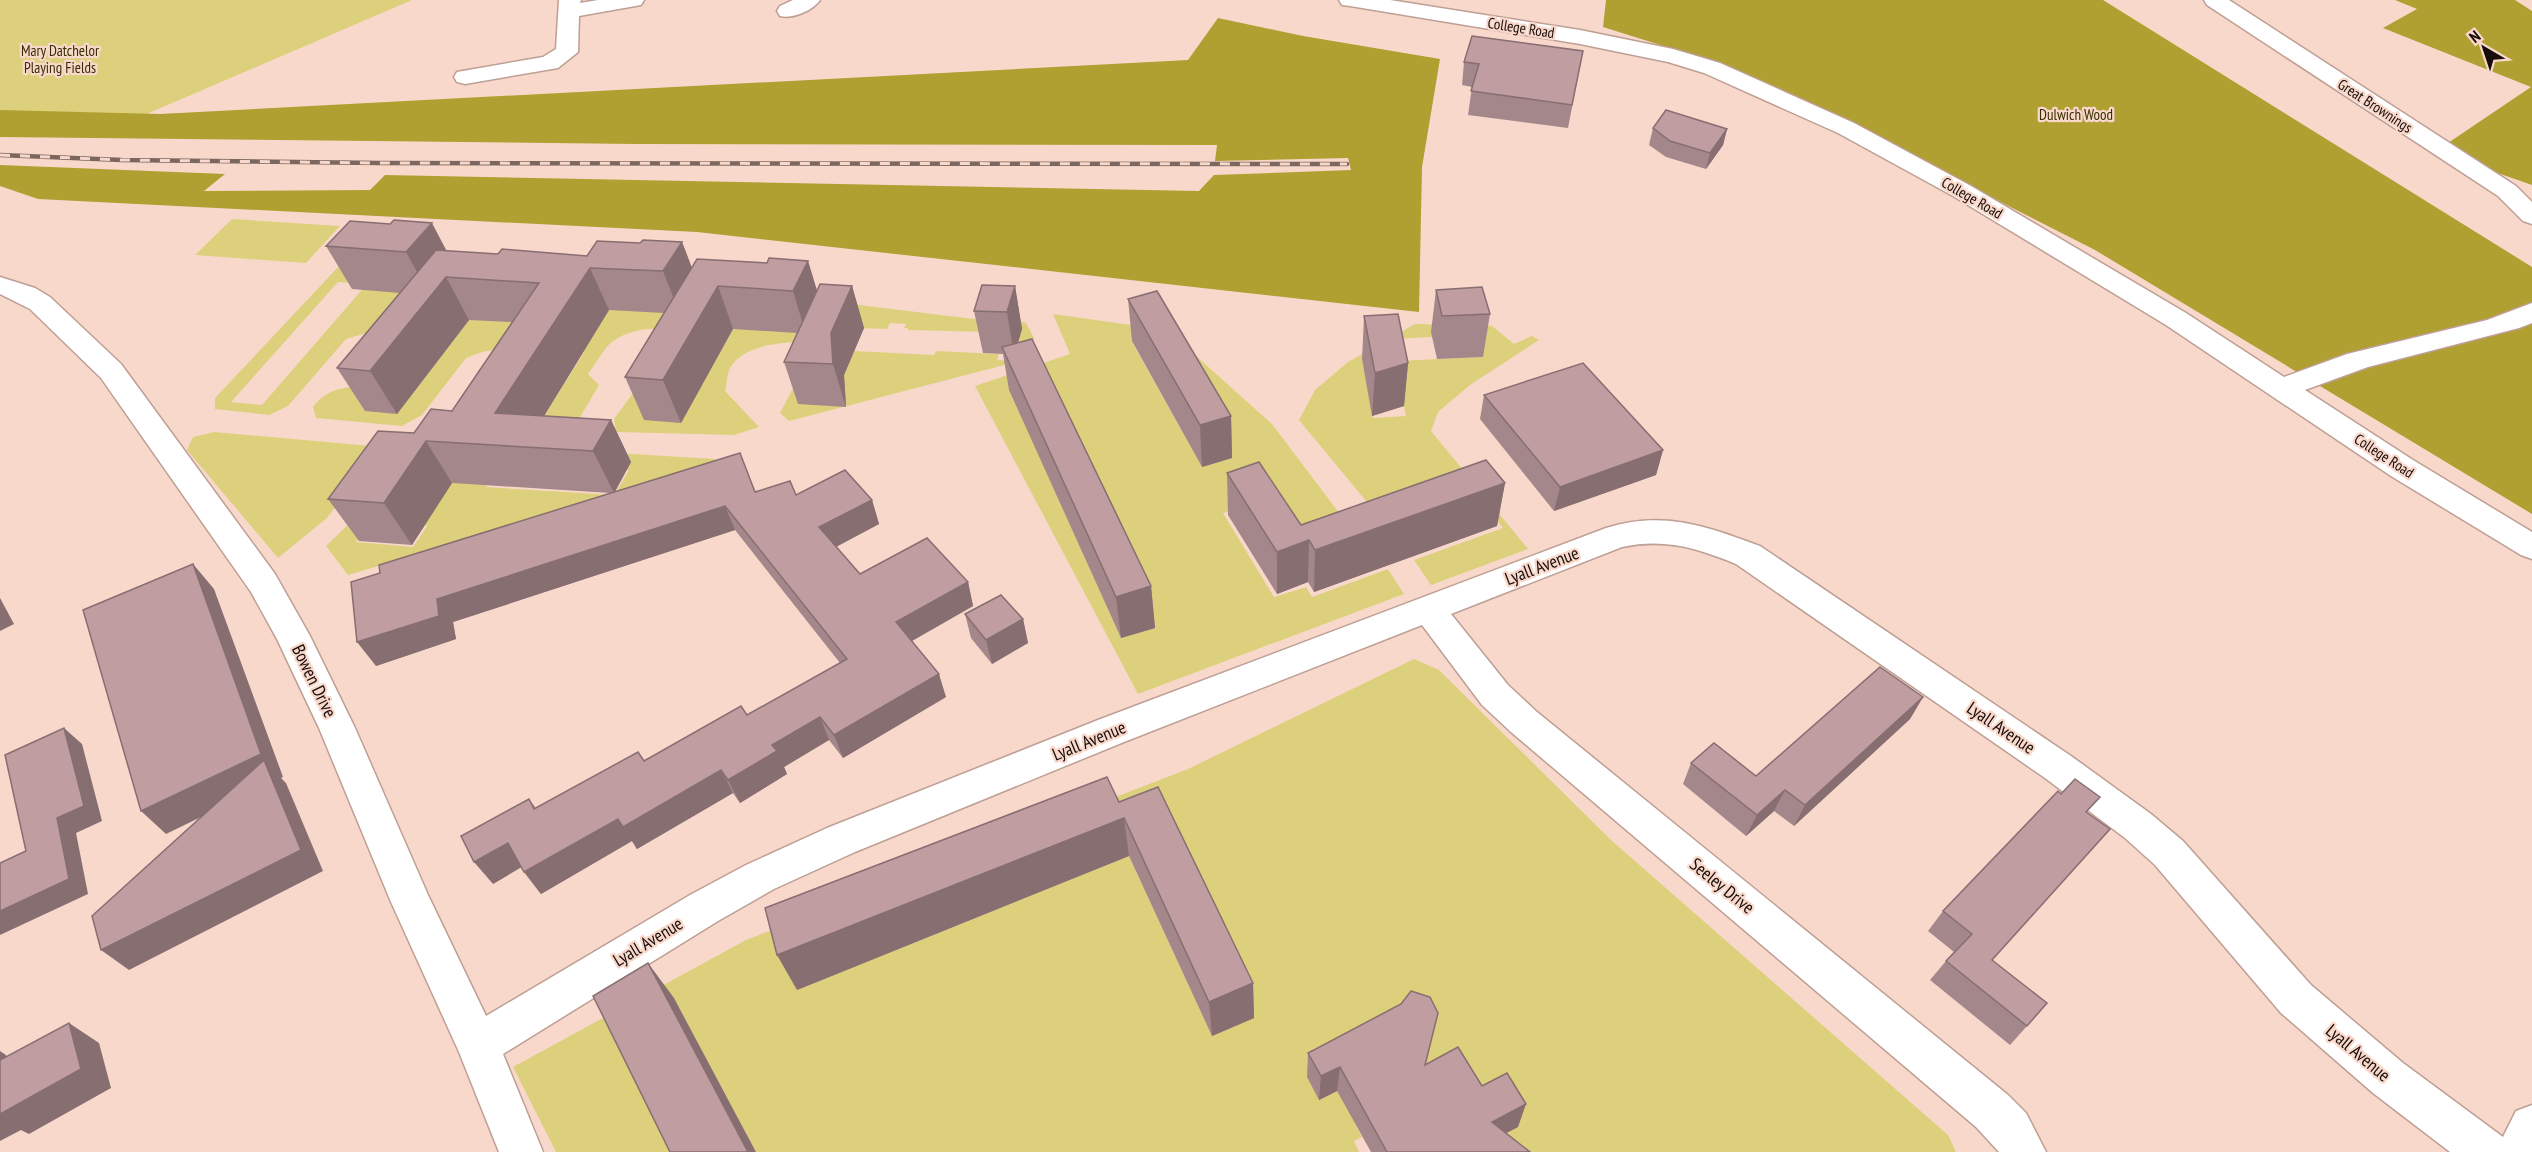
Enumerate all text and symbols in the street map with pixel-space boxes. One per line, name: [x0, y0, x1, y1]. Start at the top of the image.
street label: College Road: [1486, 13, 1556, 42]
north arrow: [2454, 18, 2514, 78]
text: N: [2465, 26, 2484, 47]
park label: Mary Datchelor Playing Fields: [21, 41, 100, 77]
street label: Great Brownings: [2334, 74, 2416, 137]
park label: Dulwich Wood: [2039, 105, 2113, 124]
street label: College Road: [1938, 172, 2006, 223]
street label: College Road: [2351, 429, 2418, 482]
street label: Lyall Avenue: [1502, 541, 1582, 590]
street label: Bowen Drive: [287, 640, 342, 721]
street label: Lyall Avenue: [1963, 696, 2040, 759]
street label: Lyall Avenue: [1049, 715, 1129, 766]
street label: Seeley Drive: [1685, 853, 1759, 919]
street label: Lyall Avenue: [609, 912, 687, 971]
street label: Lyall Avenue: [2321, 1019, 2395, 1086]

